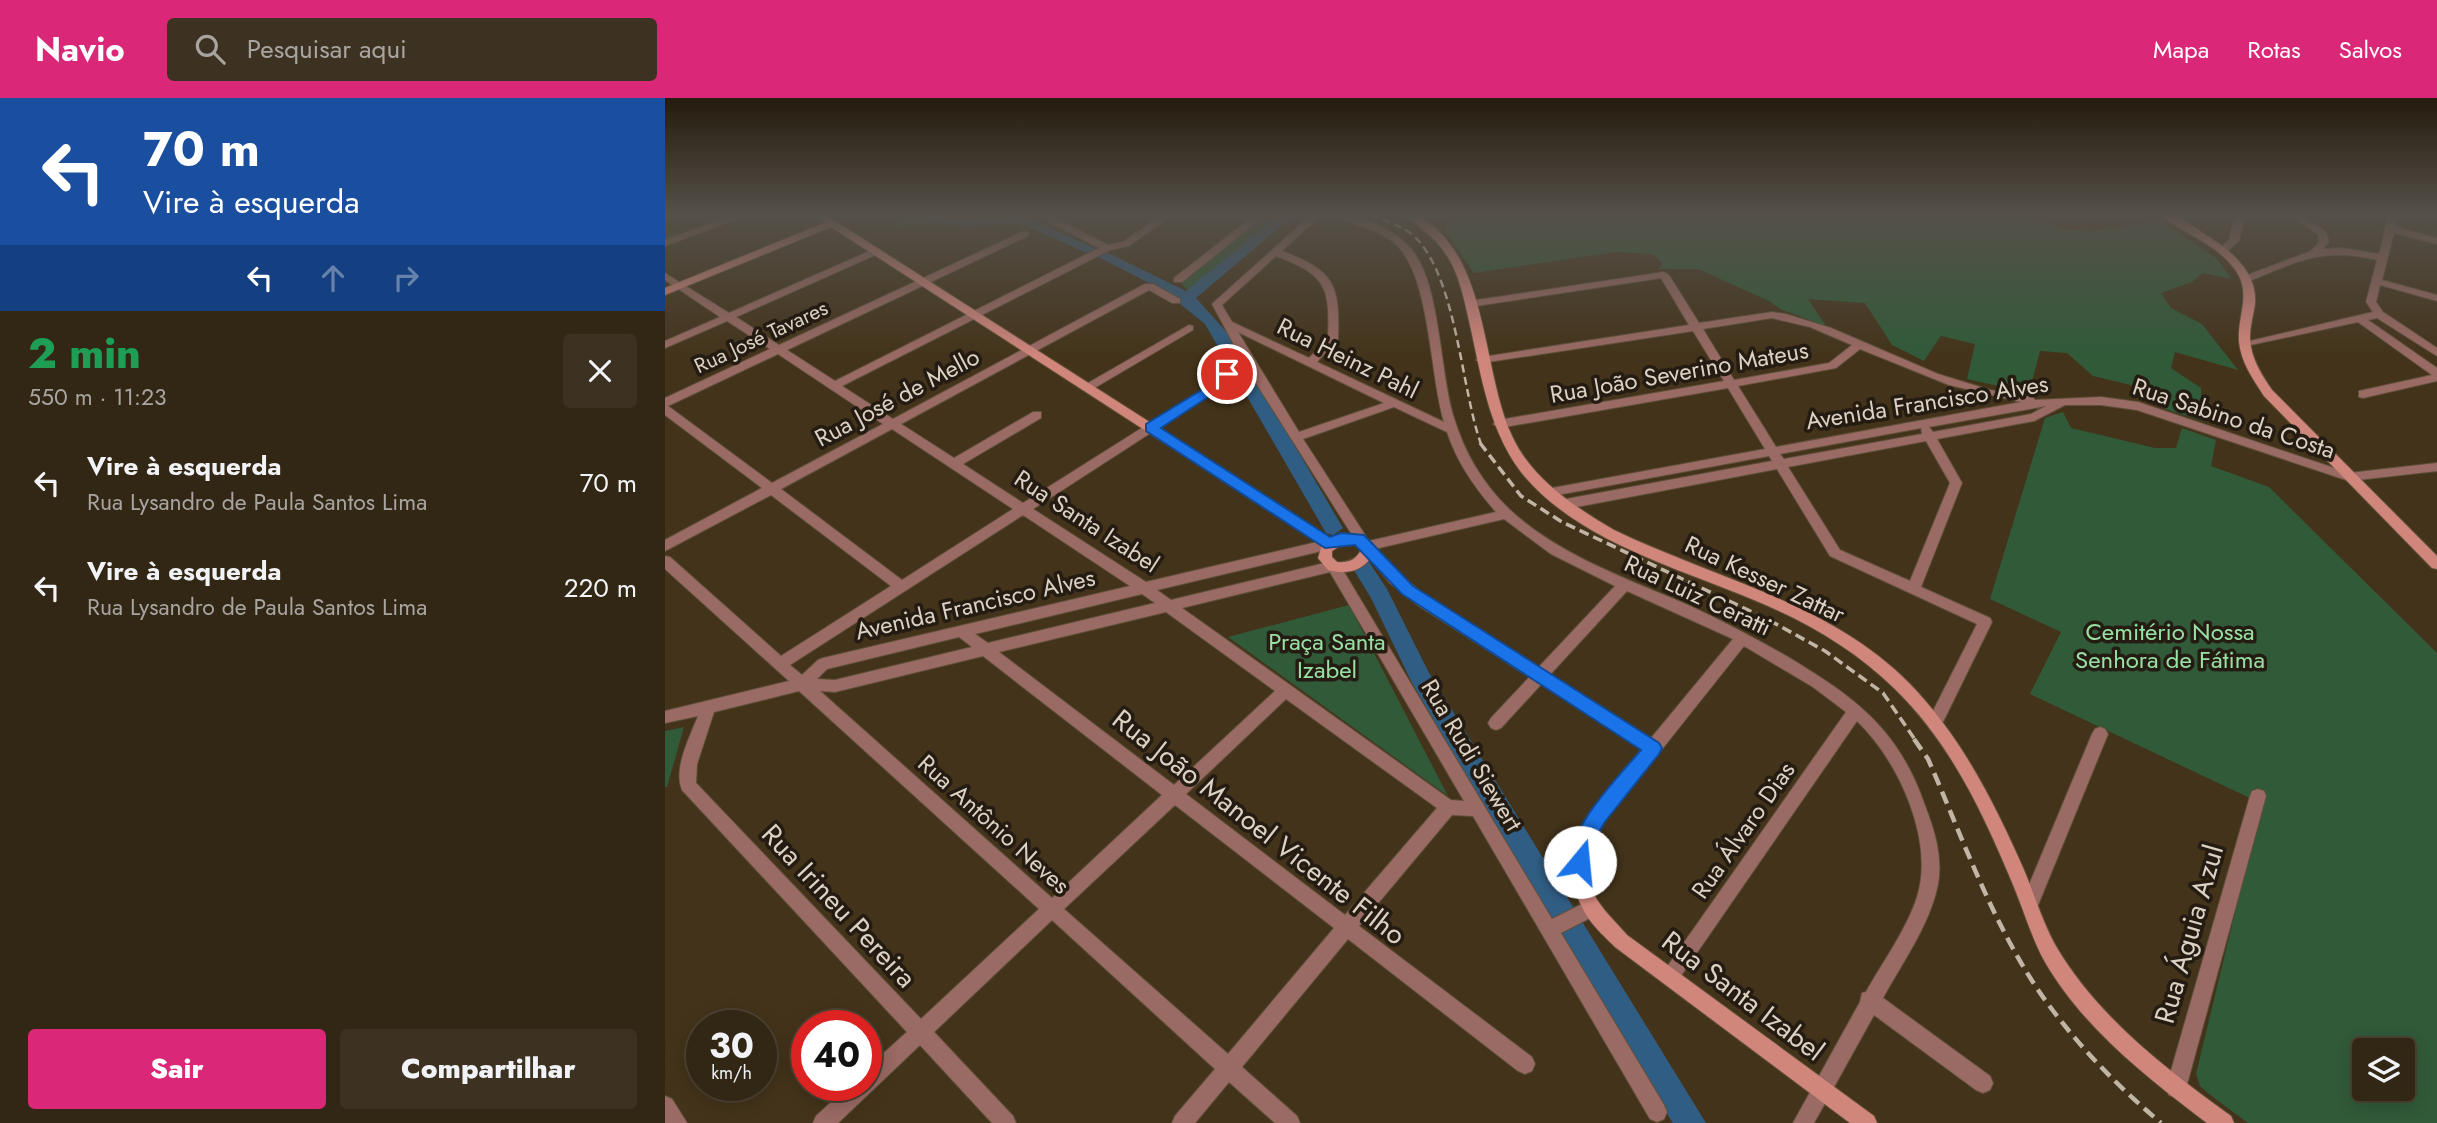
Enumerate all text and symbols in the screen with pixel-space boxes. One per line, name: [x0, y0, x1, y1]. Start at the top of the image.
search box: [167, 18, 657, 81]
text: Navio: [35, 26, 125, 73]
icon: search: [191, 30, 229, 68]
text: Pesquisar aqui: [247, 30, 407, 68]
text: Mapa: [2153, 32, 2209, 67]
text: Rotas: [2247, 32, 2301, 67]
text: Salvos: [2339, 32, 2402, 67]
text: 70 m: [143, 114, 260, 184]
icon: left: [28, 126, 119, 217]
text: Vire à esquerda: [143, 179, 360, 225]
icon: left: [241, 259, 279, 297]
icon: ahead: [314, 259, 352, 297]
icon: right: [387, 259, 425, 297]
street label: Rua José Tavares: [689, 293, 833, 381]
street label: Rua Heinz Pahl: [1271, 309, 1425, 407]
text: 2 min: [28, 323, 141, 384]
street label: Rua João Severino Mateus: [1547, 332, 1811, 412]
button: close: [563, 334, 637, 408]
street label: Rua José de Mello: [808, 339, 986, 455]
pin: [1197, 344, 1257, 404]
icon: arrive: [1208, 355, 1246, 393]
street label: Avenida Francisco Alves: [1803, 366, 2051, 438]
street label: Rua Sabino da Costa: [2128, 369, 2340, 467]
text: 550 m · 11:23: [28, 380, 167, 414]
text: Vire à esquerda: [87, 447, 282, 485]
street label: Rua Santa Izabel: [1008, 461, 1166, 581]
icon: left: [28, 464, 66, 502]
text: 70 m: [580, 464, 637, 502]
text: Rua Lysandro de Paula Santos Lima: [87, 485, 427, 519]
street label: Rua Kesser Zattar: [1679, 527, 1852, 632]
street label: Rua Luiz Ceratti: [1619, 546, 1777, 644]
text: Vire à esquerda: [87, 552, 282, 590]
street label: Avenida Francisco Alves: [852, 559, 1098, 649]
icon: left: [28, 569, 66, 607]
text: 220 m: [564, 569, 637, 607]
text: Rua Lysandro de Paula Santos Lima: [87, 590, 427, 624]
park label: Cemitério Nossa Senhora de Fátima: [2075, 614, 2265, 677]
park label: Praça Santa Izabel: [1268, 624, 1386, 687]
street label: Rua Rudi Siewert: [1413, 672, 1531, 838]
street label: Rua João Manoel Vicente Filho: [1104, 699, 1414, 955]
street label: Rua Antônio Neves: [910, 746, 1078, 902]
street label: Rua Álvaro Dias: [1683, 754, 1803, 906]
street label: Rua Irineu Pereira: [752, 815, 926, 997]
position arrow: [1543, 825, 1617, 899]
street label: Rua Águia Azul: [2144, 840, 2234, 1028]
street label: Rua Santa Izabel: [1653, 921, 1833, 1071]
speed limit sign: 40: [791, 1010, 882, 1101]
text: 30: [709, 1021, 754, 1071]
button: Sair: [28, 1029, 326, 1109]
button: Compartilhar: [340, 1029, 637, 1109]
map controls: [2352, 1038, 2415, 1101]
button: layers: [2352, 1038, 2415, 1101]
text: km/h: [711, 1060, 752, 1086]

